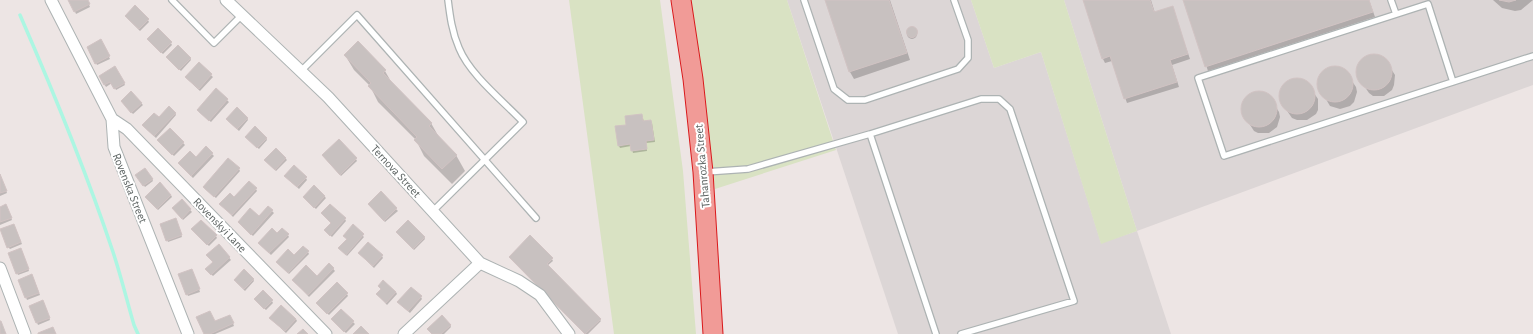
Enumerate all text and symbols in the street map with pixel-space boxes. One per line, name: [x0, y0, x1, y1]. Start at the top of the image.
street label: Tahanrozka Street: [692, 124, 712, 208]
street label: Ternova Street: [369, 142, 423, 200]
street label: Rovenska Street: [111, 151, 149, 225]
street label: Rovenskyi Lane: [190, 195, 249, 255]

